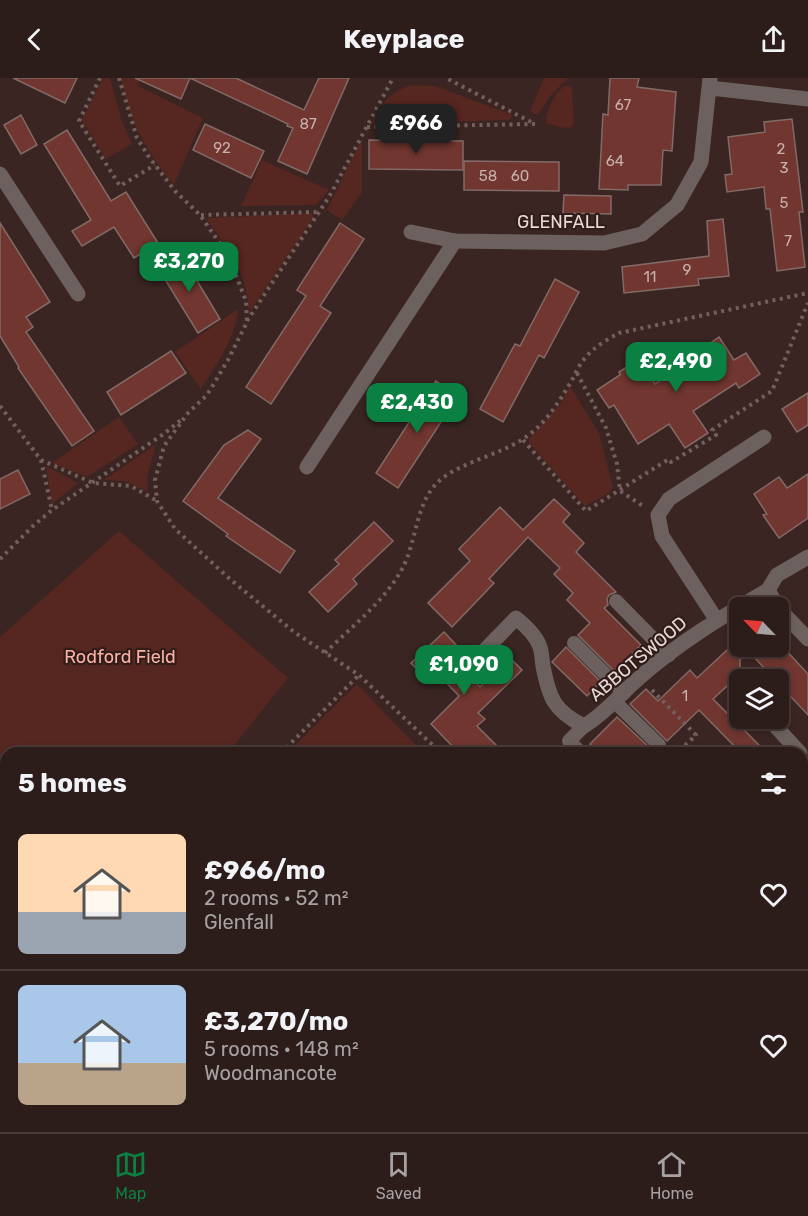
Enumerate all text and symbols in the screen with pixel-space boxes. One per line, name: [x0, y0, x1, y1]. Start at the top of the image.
icon: back: [18, 23, 51, 56]
text: Keyplace: [343, 23, 465, 55]
icon: share: [757, 23, 790, 56]
house number: 67: [615, 96, 631, 114]
pin: £966: [380, 104, 452, 155]
text: £966: [389, 111, 443, 135]
house number: 87: [299, 115, 317, 133]
house number: 92: [213, 139, 231, 157]
house number: 2: [777, 140, 786, 158]
house number: 64: [606, 152, 624, 170]
house number: 3: [779, 159, 789, 177]
house number: 58: [479, 167, 497, 185]
house number: 60: [511, 167, 529, 185]
house number: 5: [780, 194, 789, 212]
street label: GLENFALL: [517, 211, 605, 233]
house number: 7: [784, 232, 792, 250]
pin: £3,270: [140, 242, 238, 293]
text: £3,270: [153, 249, 225, 273]
house number: 9: [683, 261, 692, 279]
house number: 11: [644, 268, 656, 286]
pin: £2,490: [627, 342, 725, 393]
text: £2,490: [640, 349, 712, 373]
pin: £2,430: [368, 383, 466, 434]
text: £2,430: [380, 390, 454, 414]
north arrow: [729, 597, 789, 657]
map controls: [729, 597, 789, 729]
street label: ABBOTSWOOD: [585, 612, 691, 706]
pin: £1,090: [415, 645, 513, 696]
park label: Rodford Field: [64, 646, 176, 668]
text: £1,090: [429, 652, 499, 676]
button: layers: [729, 669, 789, 729]
house number: 1: [682, 687, 688, 705]
icon: filters: [757, 767, 790, 800]
text: 5 homes: [18, 768, 127, 799]
text: £966/mo: [204, 855, 325, 886]
icon: home: [66, 858, 138, 930]
icon: heart: [757, 878, 790, 911]
text: 2 rooms · 52 m²: [204, 886, 349, 910]
text: Glenfall: [204, 910, 274, 934]
text: £3,270/mo: [204, 1006, 348, 1037]
icon: home: [66, 1009, 138, 1081]
icon: heart: [757, 1029, 790, 1062]
text: 5 rooms · 148 m²: [204, 1037, 359, 1061]
text: Woodmancote: [204, 1061, 337, 1085]
tab: Map: [114, 1148, 147, 1203]
tab: Saved: [376, 1148, 421, 1203]
tab: Home: [650, 1148, 694, 1203]

